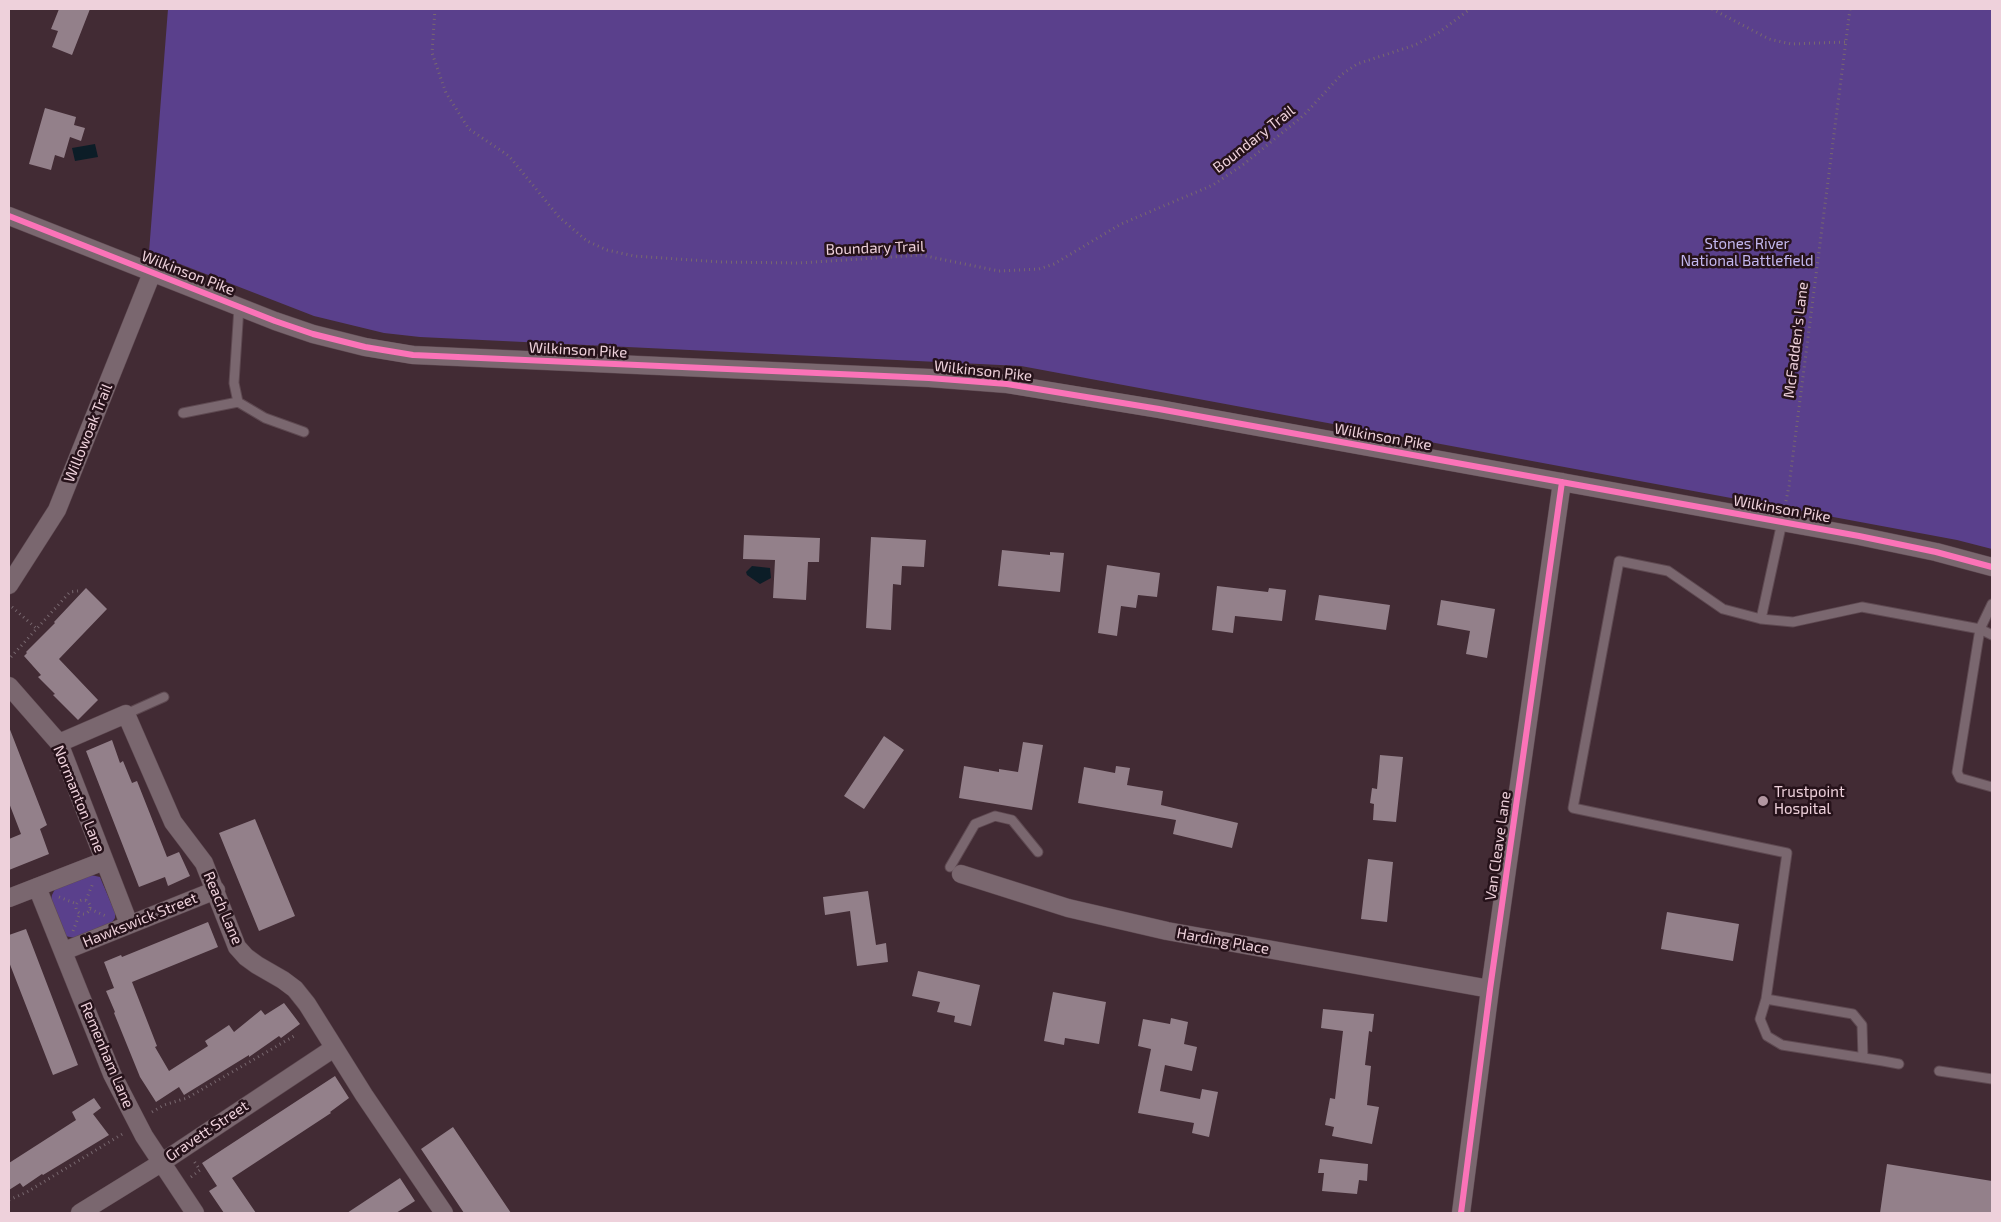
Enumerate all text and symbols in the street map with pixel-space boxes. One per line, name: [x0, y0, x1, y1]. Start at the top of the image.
street label: Boundary Trail: [1209, 101, 1299, 177]
park label: Stones River National Battlefield: [1680, 235, 1814, 270]
street label: Boundary Trail: [825, 237, 925, 259]
street label: Wilkinson Pike: [139, 247, 237, 299]
street label: McFadden's Lane: [1780, 281, 1812, 399]
street label: Wilkinson Pike: [528, 338, 628, 362]
street label: Wilkinson Pike: [933, 357, 1033, 385]
street label: Willowoak Trail: [60, 381, 116, 485]
street label: Wilkinson Pike: [1333, 420, 1433, 454]
street label: Wilkinson Pike: [1732, 492, 1832, 526]
street label: Normanton Lane: [49, 743, 109, 855]
place label: Trustpoint Hospital: [1774, 783, 1845, 818]
street label: Van Cleave Lane: [1481, 790, 1515, 902]
marker: Trustpoint Hospital: [1756, 794, 1770, 808]
street label: Reach Lane: [200, 869, 246, 947]
street label: Hawkswick Street: [80, 889, 200, 951]
street label: Harding Place: [1175, 924, 1271, 958]
street label: Remenham Lane: [77, 999, 137, 1111]
street label: Gravett Street: [162, 1097, 252, 1165]

